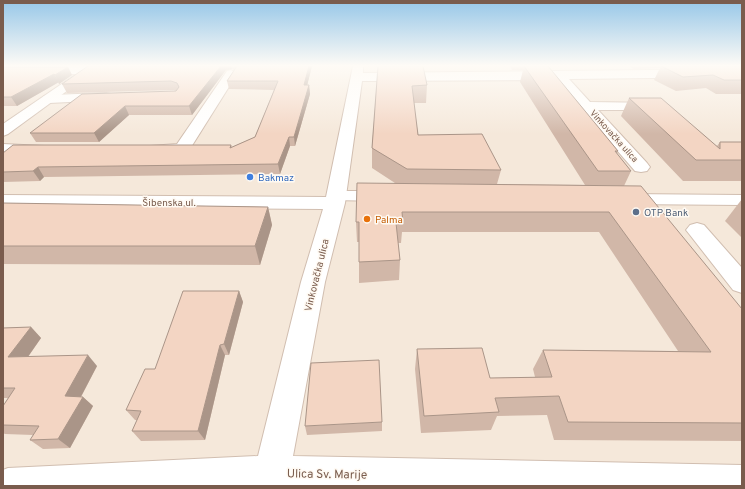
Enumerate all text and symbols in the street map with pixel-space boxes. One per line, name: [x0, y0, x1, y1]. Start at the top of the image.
street label: Vinkovačka ulica: [587, 108, 640, 165]
marker: Bakmaz: [245, 172, 255, 182]
place label: Bakmaz: [258, 172, 294, 185]
street label: Šibenska ul.: [142, 197, 196, 210]
marker: OTP Bank: [631, 207, 641, 217]
place label: OTP Bank: [644, 207, 688, 220]
marker: Palma: [362, 214, 372, 224]
place label: Palma: [375, 214, 403, 227]
street label: Vinkovačka ulica: [302, 238, 333, 313]
street label: Ulica Sv. Marije: [287, 466, 367, 484]

